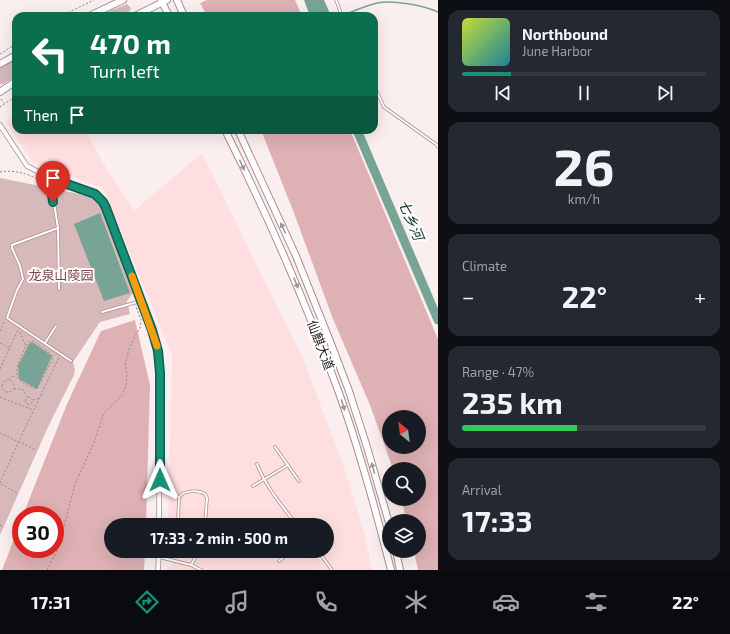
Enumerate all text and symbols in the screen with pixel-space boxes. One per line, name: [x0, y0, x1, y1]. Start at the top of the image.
text: Northbound: [522, 25, 608, 43]
text: 470 m: [90, 26, 171, 60]
icon: left: [24, 28, 76, 80]
text: June Harbor: [522, 43, 592, 59]
text: Turn left: [90, 60, 160, 82]
icon: previous: [492, 82, 514, 104]
icon: pause: [573, 82, 595, 104]
icon: next: [654, 82, 676, 104]
icon: arrive: [66, 104, 88, 126]
text: Then: [24, 106, 58, 124]
text: 26: [554, 134, 614, 196]
one-way arrow: [239, 159, 245, 171]
pin: [36, 161, 70, 202]
icon: arrive: [42, 167, 64, 189]
text: km/h: [568, 191, 600, 207]
water label: 七乡河: [395, 197, 429, 245]
one-way arrow: [280, 223, 286, 234]
text: Climate: [462, 258, 507, 274]
park label: 龙泉山陵园: [28, 267, 94, 283]
one-way arrow: [294, 278, 300, 290]
text: 22°: [562, 278, 607, 314]
text: −: [462, 283, 475, 309]
text: +: [694, 283, 706, 309]
street label: 仙麒大道: [304, 318, 338, 372]
text: Range · 47%: [462, 364, 534, 380]
text: 235 km: [462, 384, 563, 420]
one-way arrow: [340, 399, 346, 411]
north arrow: [382, 410, 426, 454]
map controls: [382, 410, 426, 558]
position arrow: [139, 459, 181, 501]
one-way arrow: [370, 461, 376, 473]
button: search: [382, 462, 426, 506]
text: Arrival: [462, 482, 502, 498]
text: 17:33: [462, 502, 533, 538]
speed limit sign: 30: [12, 506, 64, 558]
button: layers: [382, 514, 426, 558]
text: 17:33 · 2 min · 500 m: [150, 529, 288, 547]
icon: directions: [133, 588, 161, 616]
icon: music: [223, 588, 251, 616]
icon: phone: [312, 588, 340, 616]
icon: climate: [402, 588, 430, 616]
icon: car: [492, 588, 520, 616]
icon: filters: [582, 588, 610, 616]
text: 17:31: [31, 591, 71, 613]
text: 22°: [672, 591, 699, 613]

